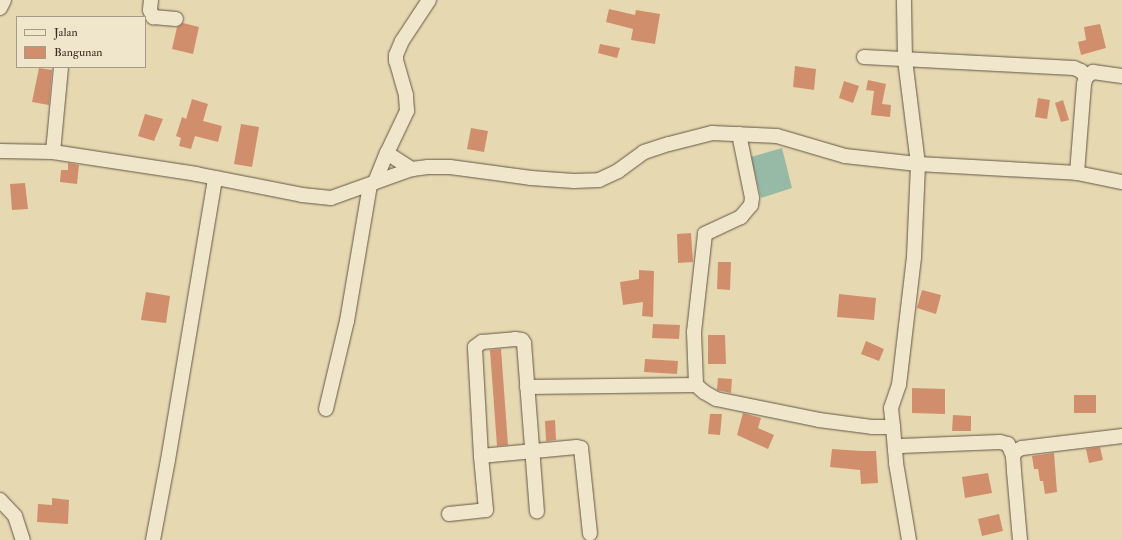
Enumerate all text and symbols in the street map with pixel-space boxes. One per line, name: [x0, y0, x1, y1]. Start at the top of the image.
legend: [16, 16, 146, 68]
text: Jalan: [54, 25, 78, 40]
text: Bangunan: [54, 45, 103, 60]

